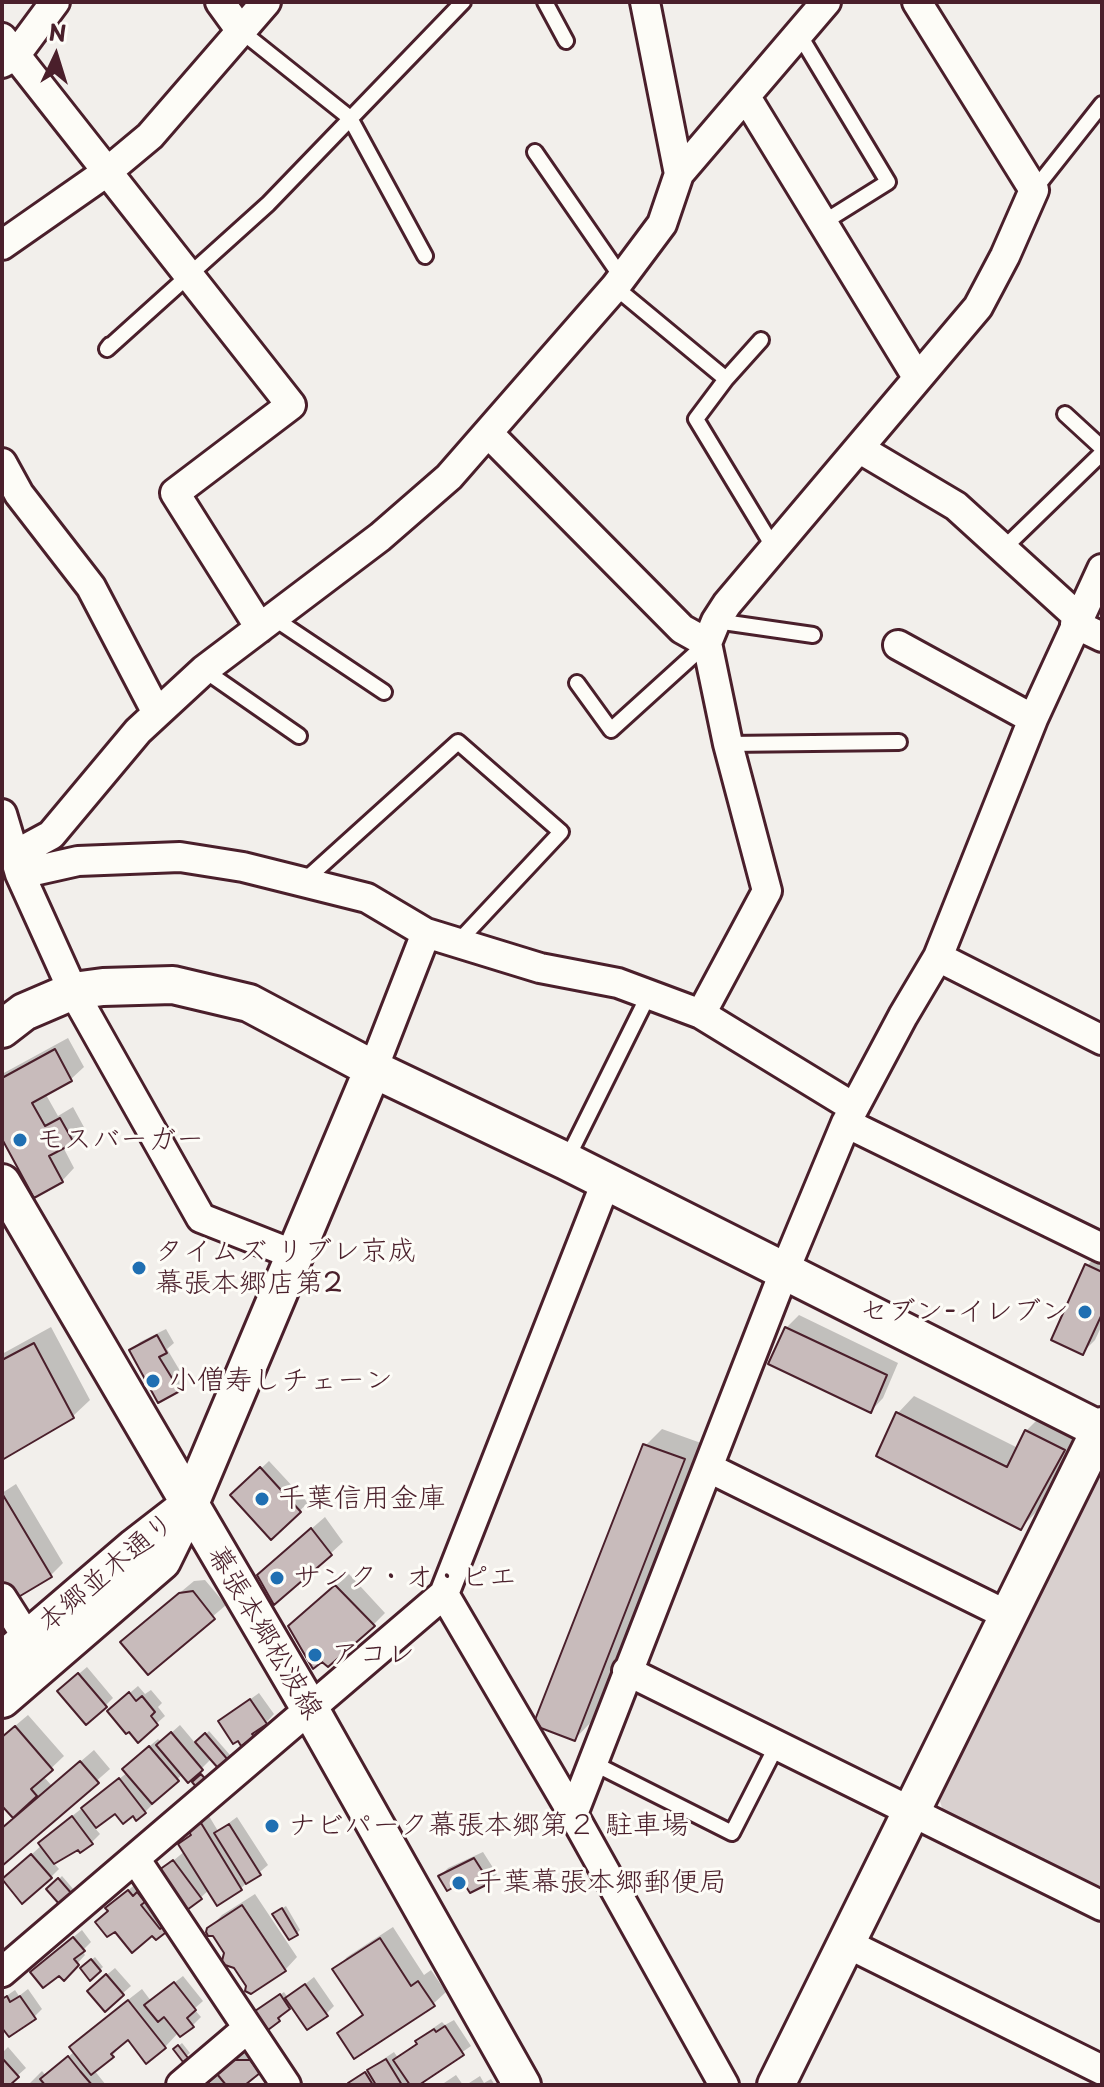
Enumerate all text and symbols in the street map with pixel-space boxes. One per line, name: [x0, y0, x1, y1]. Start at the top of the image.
text: N: [48, 14, 68, 49]
north arrow: [16, 16, 96, 96]
place label: モスバーガー: [36, 1123, 204, 1157]
marker: モスバーガー: [11, 1131, 29, 1149]
place label: タイムズ リブレ京成 幕張本郷店第2: [155, 1235, 416, 1301]
marker: タイムズ リブレ京成 幕張本郷店第2: [130, 1259, 148, 1277]
place label: セブン-イレブン: [860, 1295, 1069, 1329]
marker: セブン-イレブン: [1076, 1303, 1094, 1321]
place label: 小僧寿しチェーン: [169, 1364, 393, 1398]
marker: 小僧寿しチェーン: [144, 1372, 162, 1390]
place label: 千葉信用金庫: [278, 1482, 446, 1516]
marker: 千葉信用金庫: [253, 1490, 271, 1508]
street label: 本郷並木通り: [32, 1506, 182, 1640]
street label: 幕張本郷松波線: [199, 1540, 329, 1726]
place label: サンク・オ・ピエ: [293, 1561, 517, 1595]
marker: サンク・オ・ピエ: [268, 1569, 286, 1587]
place label: アコレ: [331, 1638, 415, 1672]
marker: アコレ: [306, 1646, 324, 1664]
place label: ナビパーク幕張本郷第２ 駐車場: [288, 1809, 689, 1843]
marker: ナビパーク幕張本郷第２ 駐車場: [263, 1817, 281, 1835]
place label: 千葉幕張本郷郵便局: [475, 1866, 727, 1900]
marker: 千葉幕張本郷郵便局: [450, 1874, 468, 1892]

